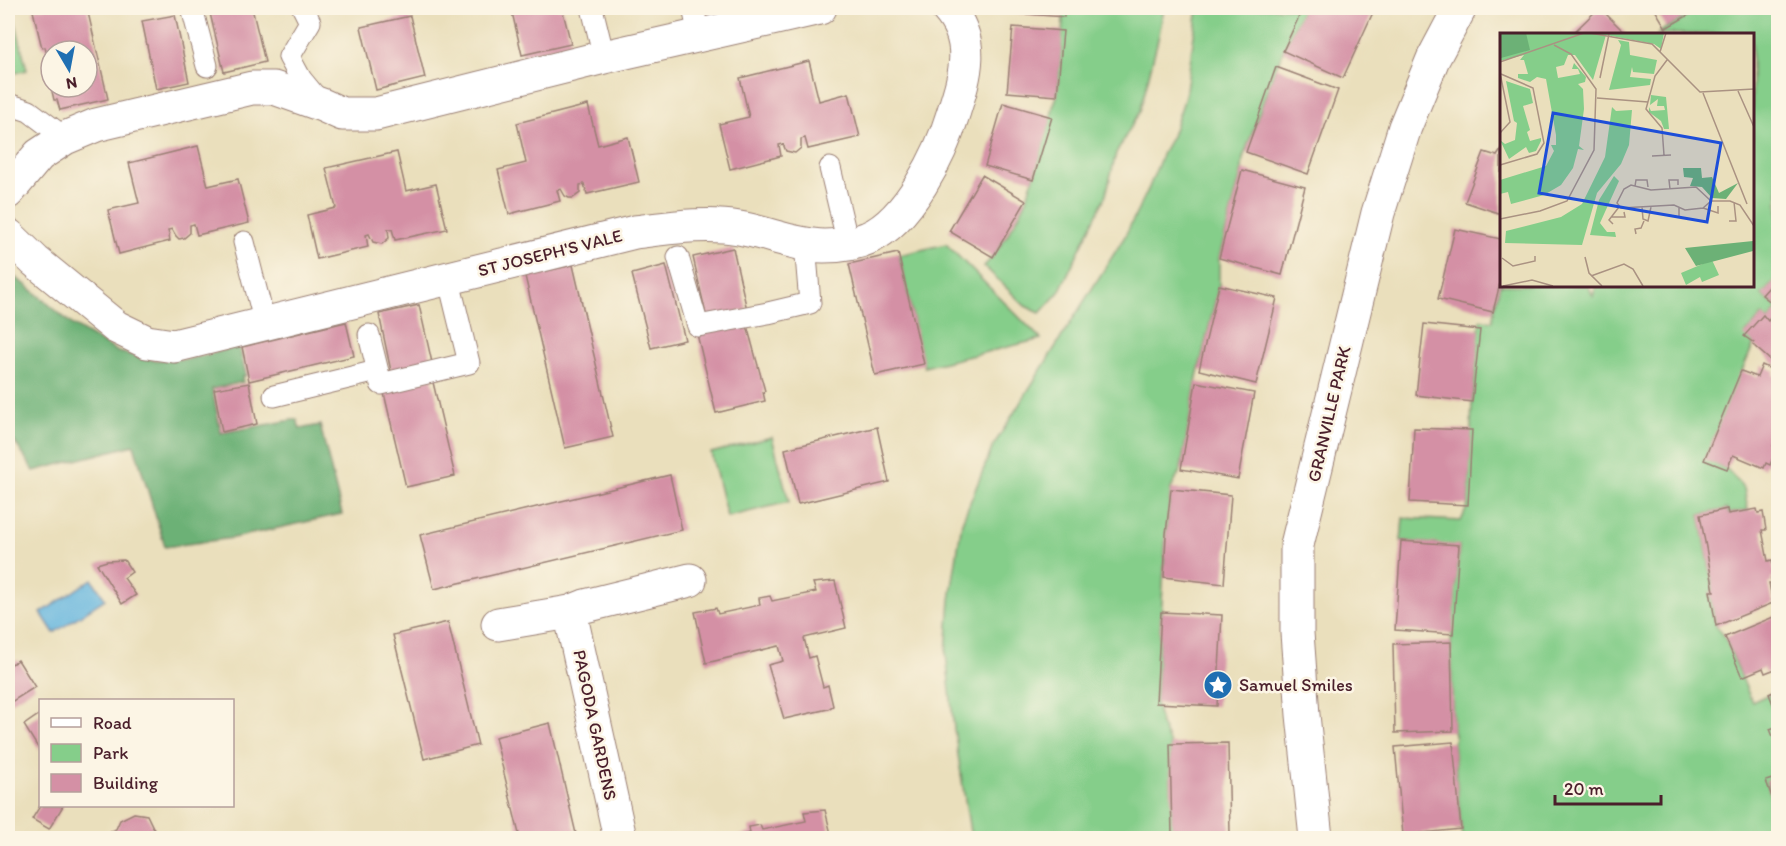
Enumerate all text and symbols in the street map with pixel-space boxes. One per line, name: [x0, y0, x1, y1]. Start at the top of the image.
inset map: [1500, 33, 1753, 286]
north arrow: [39, 39, 99, 99]
text: N: [65, 73, 78, 94]
street label: ST JOSEPH'S VALE: [476, 224, 624, 282]
street label: GRANVILLE PARK: [1303, 344, 1355, 484]
street label: PAGODA GARDENS: [568, 648, 622, 802]
place icon: Samuel Smiles: [1202, 669, 1234, 701]
place label: Samuel Smiles: [1239, 674, 1353, 696]
legend: [39, 699, 234, 807]
text: Road: [93, 712, 132, 734]
text: Park: [93, 742, 128, 764]
scale bar: [1555, 768, 1662, 806]
text: Building: [93, 772, 159, 794]
text: 20 m: [1564, 778, 1604, 800]

